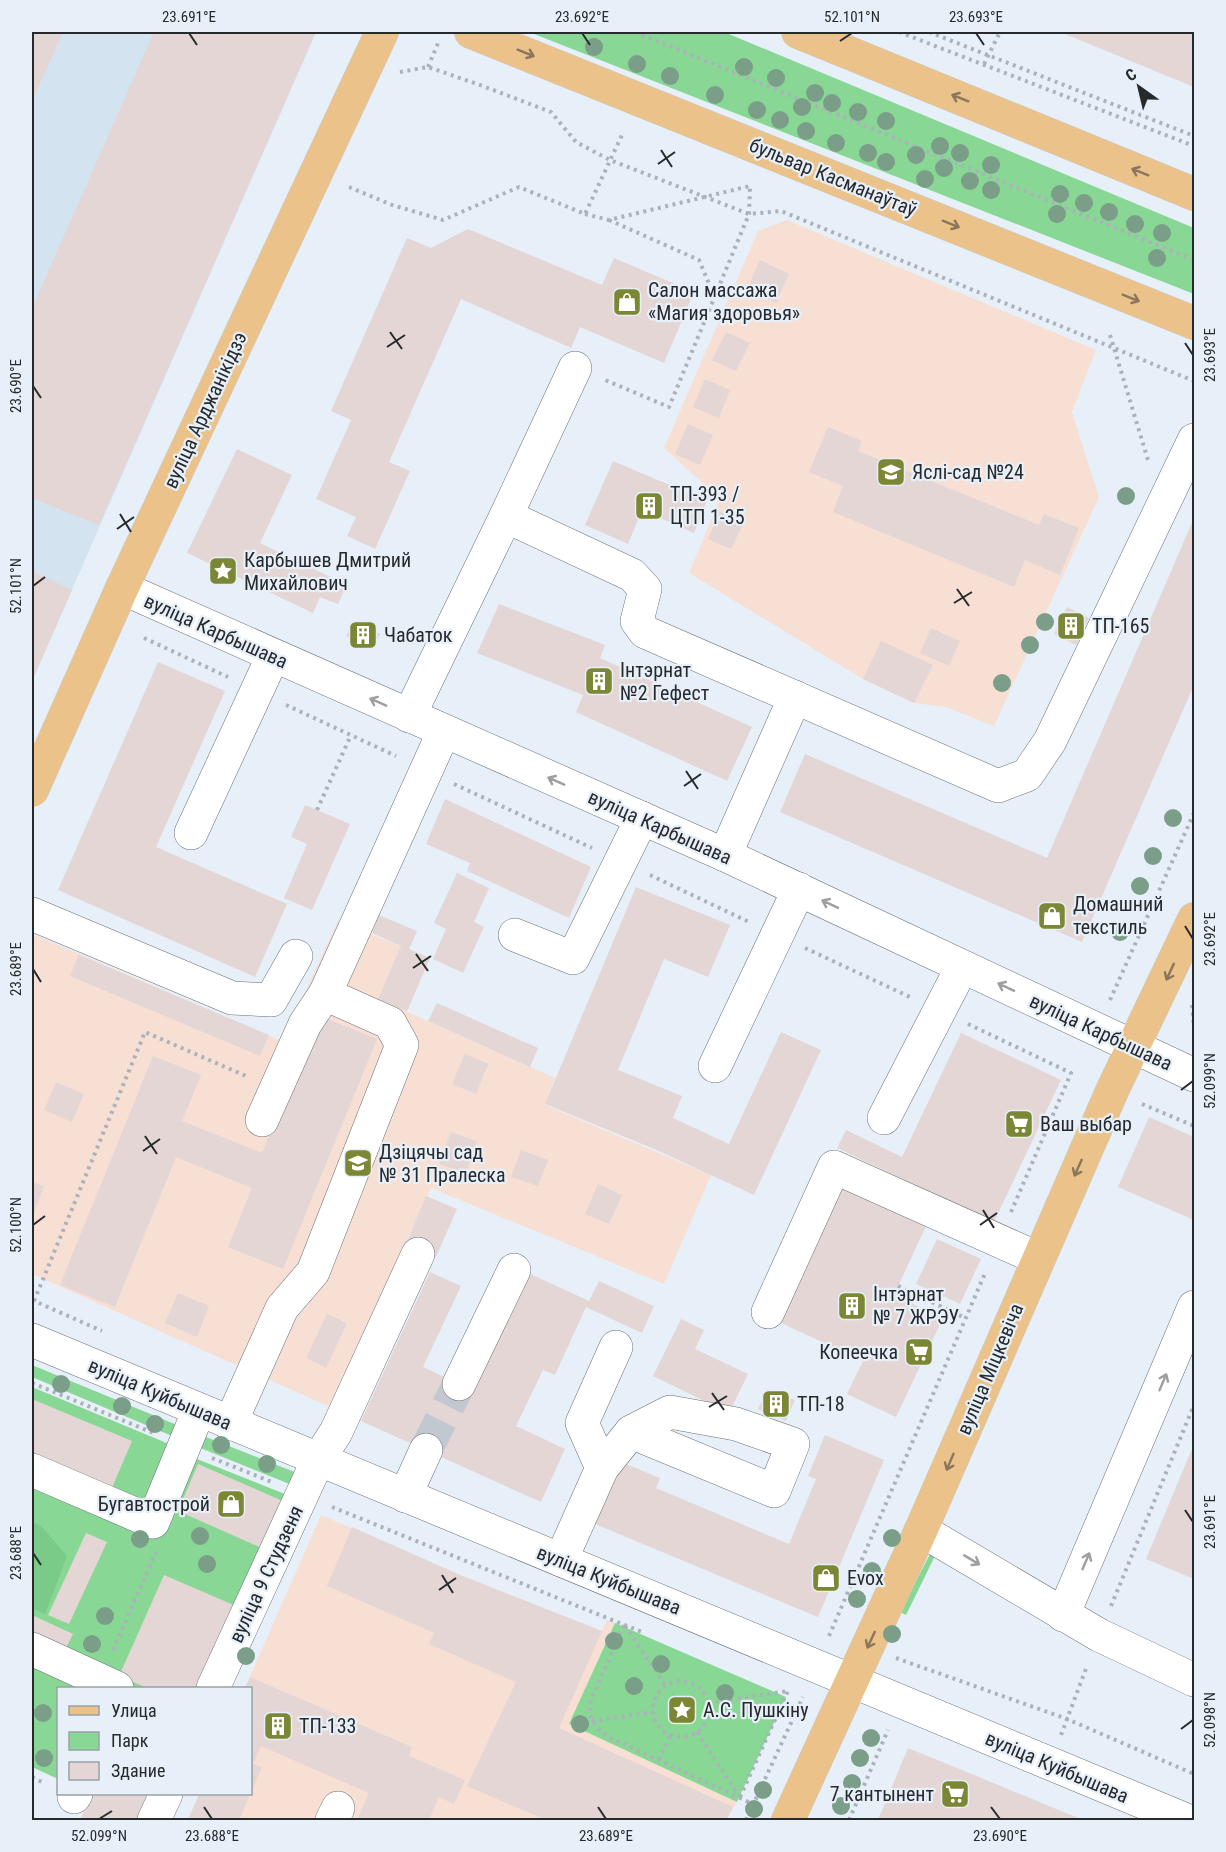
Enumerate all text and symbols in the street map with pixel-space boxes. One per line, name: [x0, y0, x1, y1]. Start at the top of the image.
text: 23.691°E: [162, 8, 216, 26]
text: 23.692°E: [555, 8, 609, 26]
text: 52.101°N: [824, 8, 880, 26]
text: 23.693°E: [949, 8, 1003, 26]
one-way arrow: [516, 48, 534, 59]
north arrow: [1109, 57, 1169, 117]
text: С: [1122, 65, 1140, 85]
one-way arrow: [951, 92, 970, 103]
street label: бульвар Касманаўтаў: [746, 133, 920, 221]
one-way arrow: [1132, 166, 1150, 177]
one-way arrow: [941, 219, 960, 230]
place label: Салон массажа «Магия здоровья»: [648, 278, 800, 325]
shop icon: Салон массажа «Магия здоровья»: [611, 286, 643, 318]
one-way arrow: [1122, 293, 1140, 304]
street label: вуліца Арджанікідзэ: [158, 328, 252, 492]
text: 23.693°E: [1201, 328, 1219, 382]
text: 23.690°E: [7, 359, 25, 413]
school or university icon: Яслі-сад №24: [875, 456, 907, 488]
place label: Яслі-сад №24: [912, 460, 1024, 484]
place label: ТП-393 / ЦТП 1-35: [670, 482, 745, 529]
building icon: ТП-393 / ЦТП 1-35: [633, 490, 665, 522]
place label: Карбышев Дмитрий Михайлович: [244, 548, 411, 595]
place icon: Карбышев Дмитрий Михайлович: [207, 555, 239, 587]
text: 52.101°N: [7, 558, 25, 614]
street label: вуліца Карбышава: [140, 589, 292, 673]
building icon: ТП-165: [1055, 610, 1087, 642]
place label: ТП-165: [1092, 614, 1150, 638]
building icon: Чабаток: [347, 619, 379, 651]
place label: Чабаток: [384, 623, 453, 647]
place label: Інтэрнат №2 Гефест: [620, 658, 709, 705]
building icon: Інтэрнат №2 Гефест: [583, 665, 615, 697]
one-way arrow: [369, 696, 387, 707]
one-way arrow: [547, 774, 565, 785]
street label: вуліца Карбышава: [584, 785, 736, 869]
place label: Домашний текстиль: [1073, 892, 1163, 939]
one-way arrow: [821, 898, 839, 909]
shop icon: Домашний текстиль: [1036, 900, 1068, 932]
text: 23.692°E: [1201, 912, 1219, 966]
text: 23.689°E: [7, 942, 25, 996]
one-way arrow: [1163, 963, 1175, 981]
one-way arrow: [997, 981, 1015, 993]
street label: вуліца Карбышава: [1026, 988, 1176, 1076]
text: 52.099°N: [1201, 1053, 1219, 1109]
supermarket icon: Ваш выбар: [1003, 1108, 1035, 1140]
place label: Ваш выбар: [1040, 1112, 1132, 1136]
place label: Дзіцячы сад № 31 Пралеска: [379, 1140, 506, 1187]
school or university icon: Дзіцячы сад № 31 Пралеска: [342, 1147, 374, 1179]
one-way arrow: [1071, 1158, 1083, 1176]
text: 52.100°N: [7, 1197, 25, 1253]
place label: Інтэрнат № 7 ЖРЭУ: [873, 1282, 959, 1329]
building icon: Інтэрнат № 7 ЖРЭУ: [836, 1290, 868, 1322]
street label: вуліца Міцкевіча: [952, 1300, 1028, 1438]
supermarket icon: Копеечка: [903, 1336, 935, 1368]
place label: Копеечка: [819, 1340, 898, 1364]
street label: вуліца Куйбышава: [85, 1353, 235, 1435]
one-way arrow: [1158, 1373, 1169, 1391]
building icon: ТП-18: [760, 1388, 792, 1420]
place label: ТП-18: [797, 1392, 845, 1416]
one-way arrow: [944, 1453, 955, 1471]
shop icon: Бугавтострой: [215, 1488, 247, 1520]
place label: Бугавтострой: [98, 1492, 210, 1516]
text: 23.691°E: [1201, 1495, 1219, 1549]
street label: вуліца 9 Студзеня: [224, 1502, 308, 1646]
text: 23.688°E: [7, 1526, 25, 1580]
street label: вуліца Куйбышава: [533, 1540, 685, 1620]
one-way arrow: [1081, 1552, 1092, 1570]
one-way arrow: [963, 1554, 980, 1566]
shop icon: Evox: [810, 1562, 842, 1594]
place label: Evox: [847, 1566, 884, 1590]
one-way arrow: [864, 1631, 876, 1649]
legend: [57, 1687, 252, 1795]
text: 52.098°N: [1201, 1692, 1219, 1748]
place icon: А.С. Пушкіну: [666, 1694, 698, 1726]
place label: А.С. Пушкіну: [703, 1698, 809, 1722]
text: Улица: [111, 1700, 157, 1721]
building icon: ТП-133: [262, 1710, 294, 1742]
place label: ТП-133: [299, 1714, 356, 1738]
street label: вуліца Куйбышава: [982, 1726, 1132, 1808]
text: Парк: [111, 1730, 149, 1751]
text: Здание: [111, 1760, 165, 1781]
supermarket icon: 7 кантынент: [939, 1778, 971, 1810]
place label: 7 кантынент: [830, 1782, 934, 1806]
text: 52.099°N: [71, 1827, 127, 1845]
text: 23.688°E: [185, 1827, 239, 1845]
text: 23.689°E: [579, 1827, 633, 1845]
text: 23.690°E: [973, 1827, 1027, 1845]

